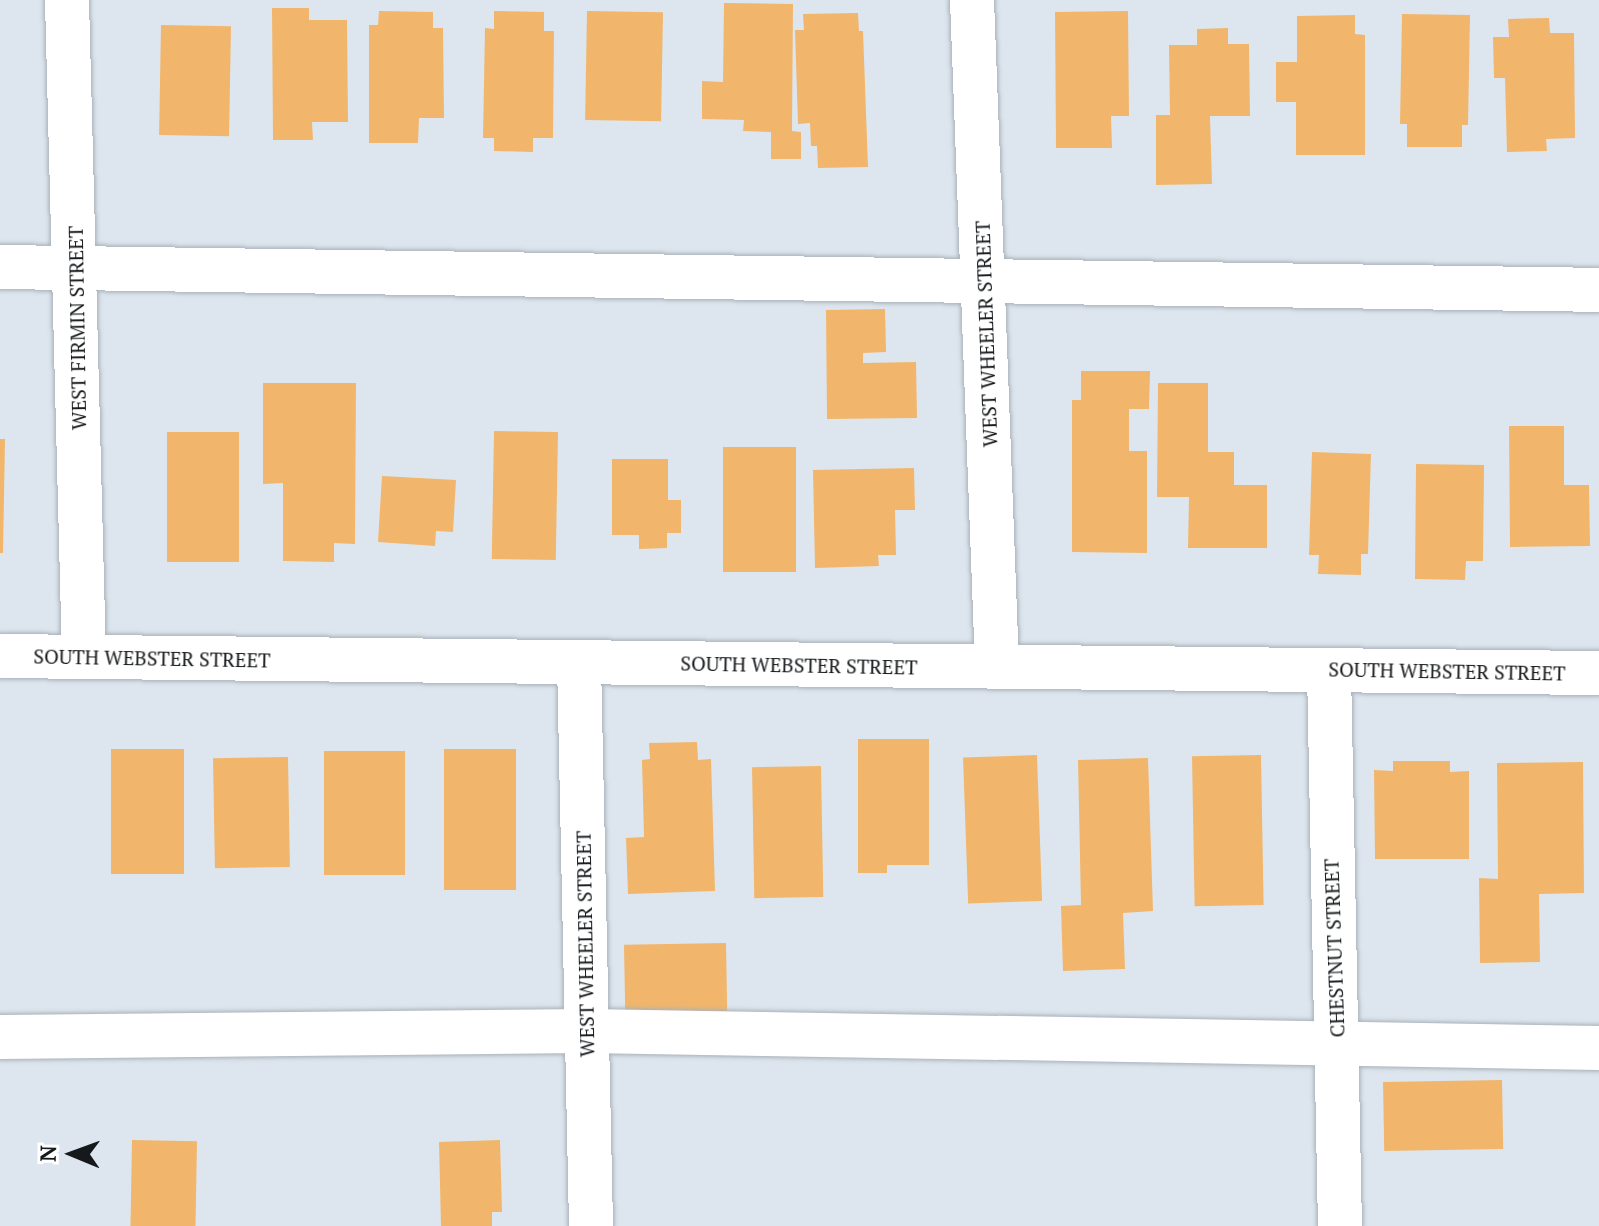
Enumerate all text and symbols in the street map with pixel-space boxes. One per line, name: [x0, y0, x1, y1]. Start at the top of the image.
street label: WEST WHEELER STREET: [970, 220, 1002, 448]
street label: WEST FIRMIN STREET: [63, 226, 91, 430]
street label: SOUTH WEBSTER STREET: [33, 644, 271, 672]
street label: SOUTH WEBSTER STREET: [680, 651, 918, 679]
street label: SOUTH WEBSTER STREET: [1328, 657, 1566, 685]
street label: WEST WHEELER STREET: [571, 831, 599, 1057]
street label: CHESTNUT STREET: [1319, 858, 1349, 1038]
north arrow: [32, 1114, 112, 1194]
text: N: [33, 1145, 62, 1162]

